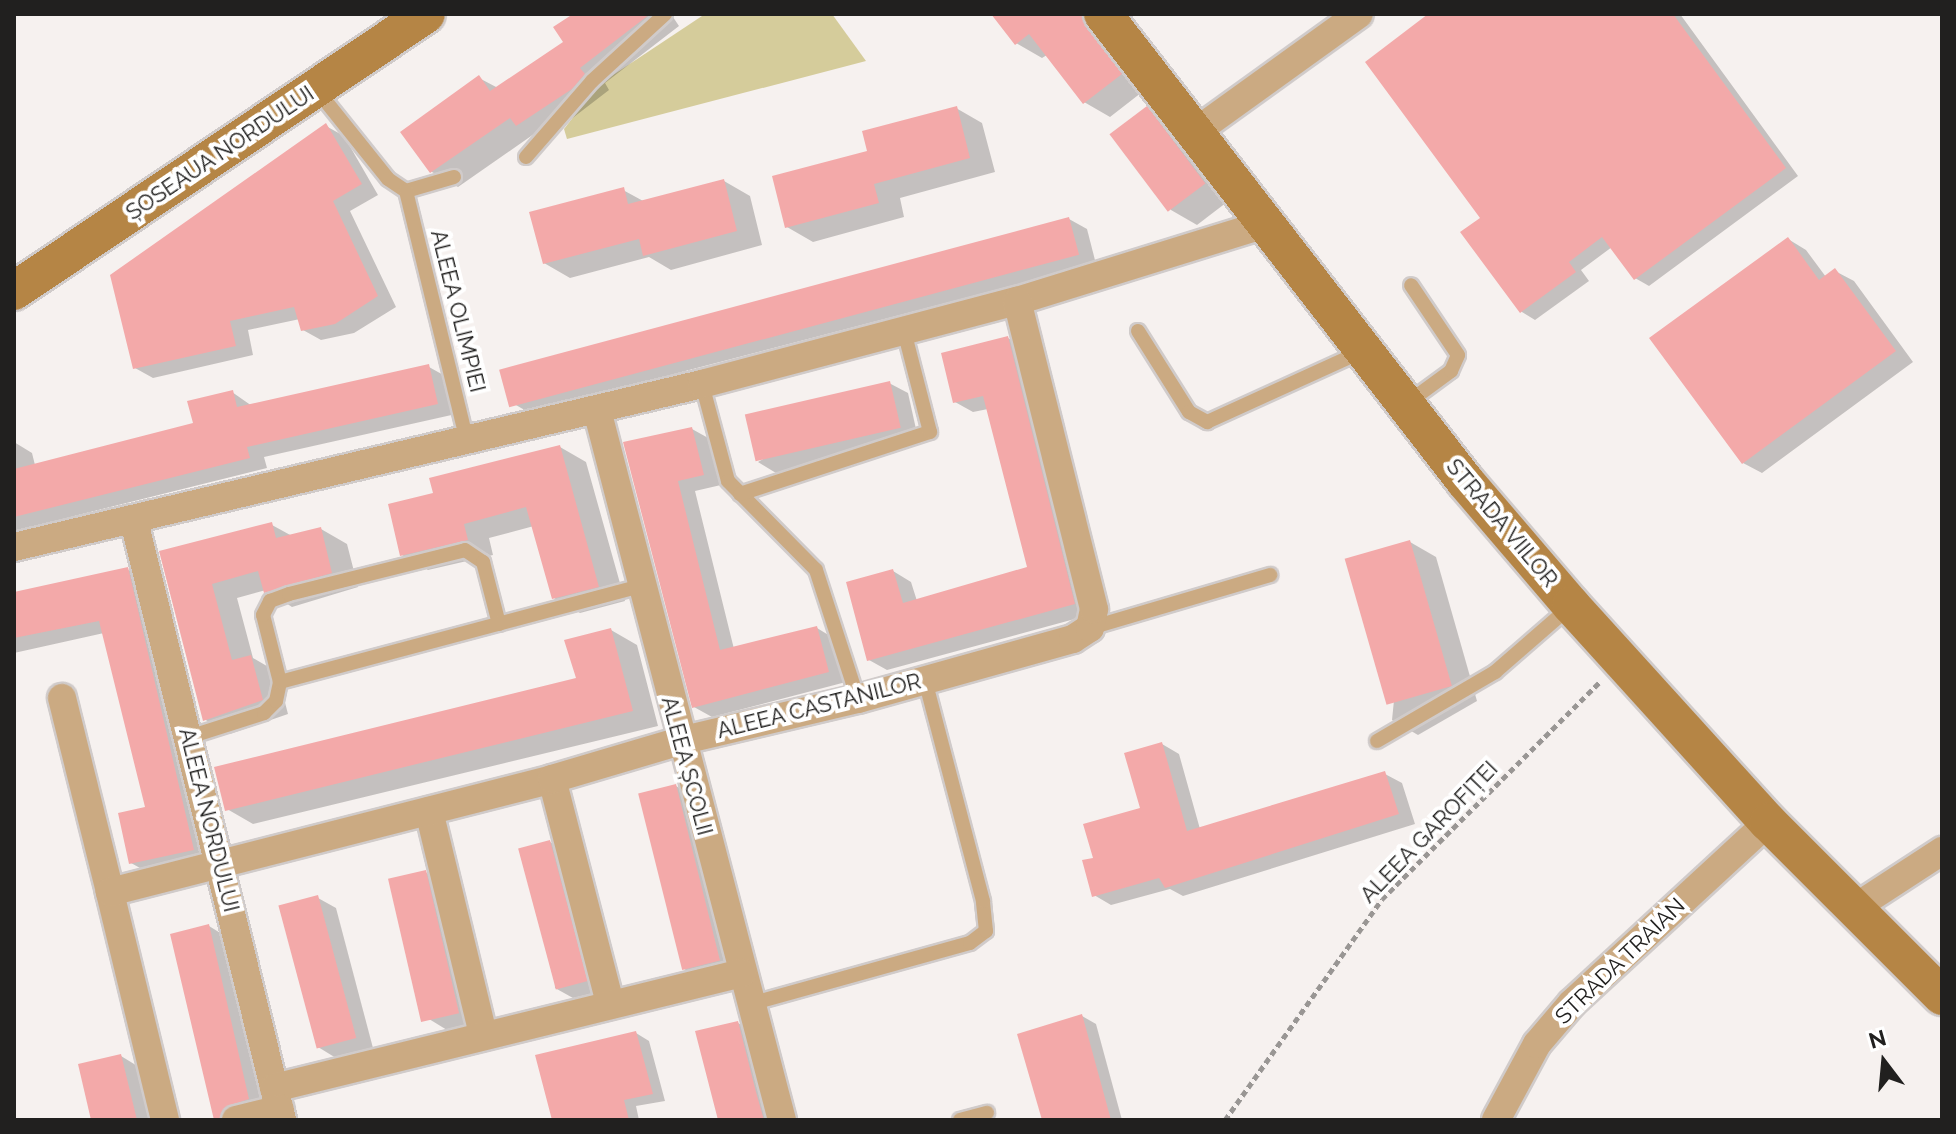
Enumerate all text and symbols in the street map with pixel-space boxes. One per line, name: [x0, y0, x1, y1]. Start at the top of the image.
street label: ȘOSEAUA NORDULUI: [121, 80, 319, 226]
street label: ALEEA OLIMPIEI: [425, 227, 491, 395]
street label: STRADA VIILOR: [1440, 453, 1564, 593]
street label: ALEEA CASTANILOR: [714, 668, 924, 744]
street label: ALEEA ȘCOLII: [656, 693, 718, 839]
street label: ALEEA NORDULUI: [173, 725, 245, 915]
street label: ALEEA GAROFIȚEI: [1354, 756, 1504, 908]
street label: STRADA TRAIAN: [1549, 892, 1691, 1030]
north arrow: [1844, 1022, 1924, 1102]
text: N: [1866, 1024, 1889, 1054]

